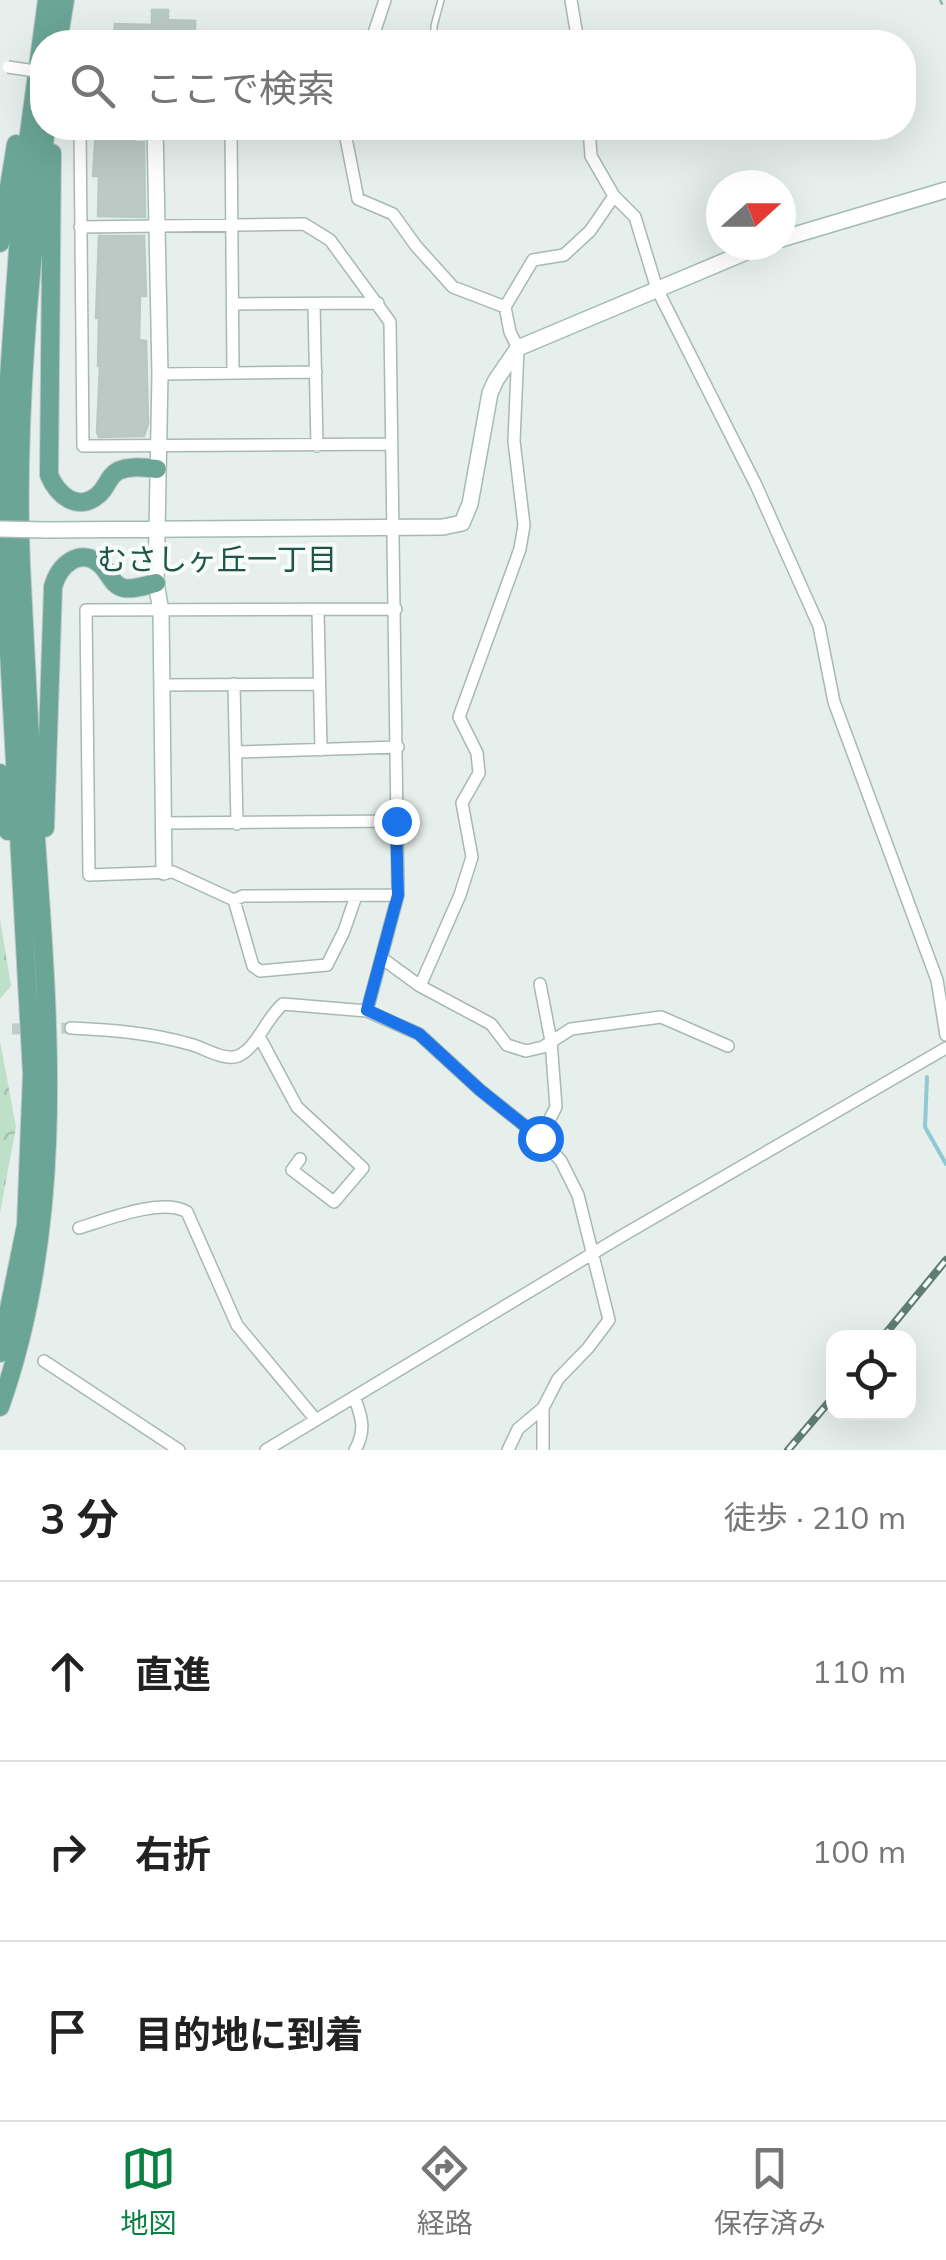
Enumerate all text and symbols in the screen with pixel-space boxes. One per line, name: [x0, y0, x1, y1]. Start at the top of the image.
search box: [30, 30, 916, 140]
icon: search: [65, 58, 120, 113]
text: ここで検索: [145, 64, 335, 112]
north arrow: [706, 170, 796, 260]
district label: むさしヶ丘一丁目: [97, 540, 337, 578]
route end: [374, 799, 420, 845]
route start: [518, 1116, 564, 1162]
map controls: [826, 1330, 916, 1420]
button: locate: [826, 1330, 916, 1420]
text: 3 分: [40, 1492, 119, 1545]
text: 徒歩 · 210 m: [724, 1497, 906, 1537]
icon: ahead: [40, 1644, 95, 1699]
text: 直進: [135, 1650, 211, 1698]
text: 110 m: [812, 1651, 906, 1691]
icon: right: [40, 1824, 95, 1879]
text: 右折: [135, 1830, 211, 1878]
text: 100 m: [812, 1831, 906, 1871]
icon: arrive: [40, 2004, 95, 2059]
text: 目的地に到着: [135, 2010, 363, 2058]
tab: 地図: [120, 2141, 176, 2241]
tab: 経路: [417, 2141, 473, 2241]
tab: 保存済み: [714, 2141, 826, 2241]

